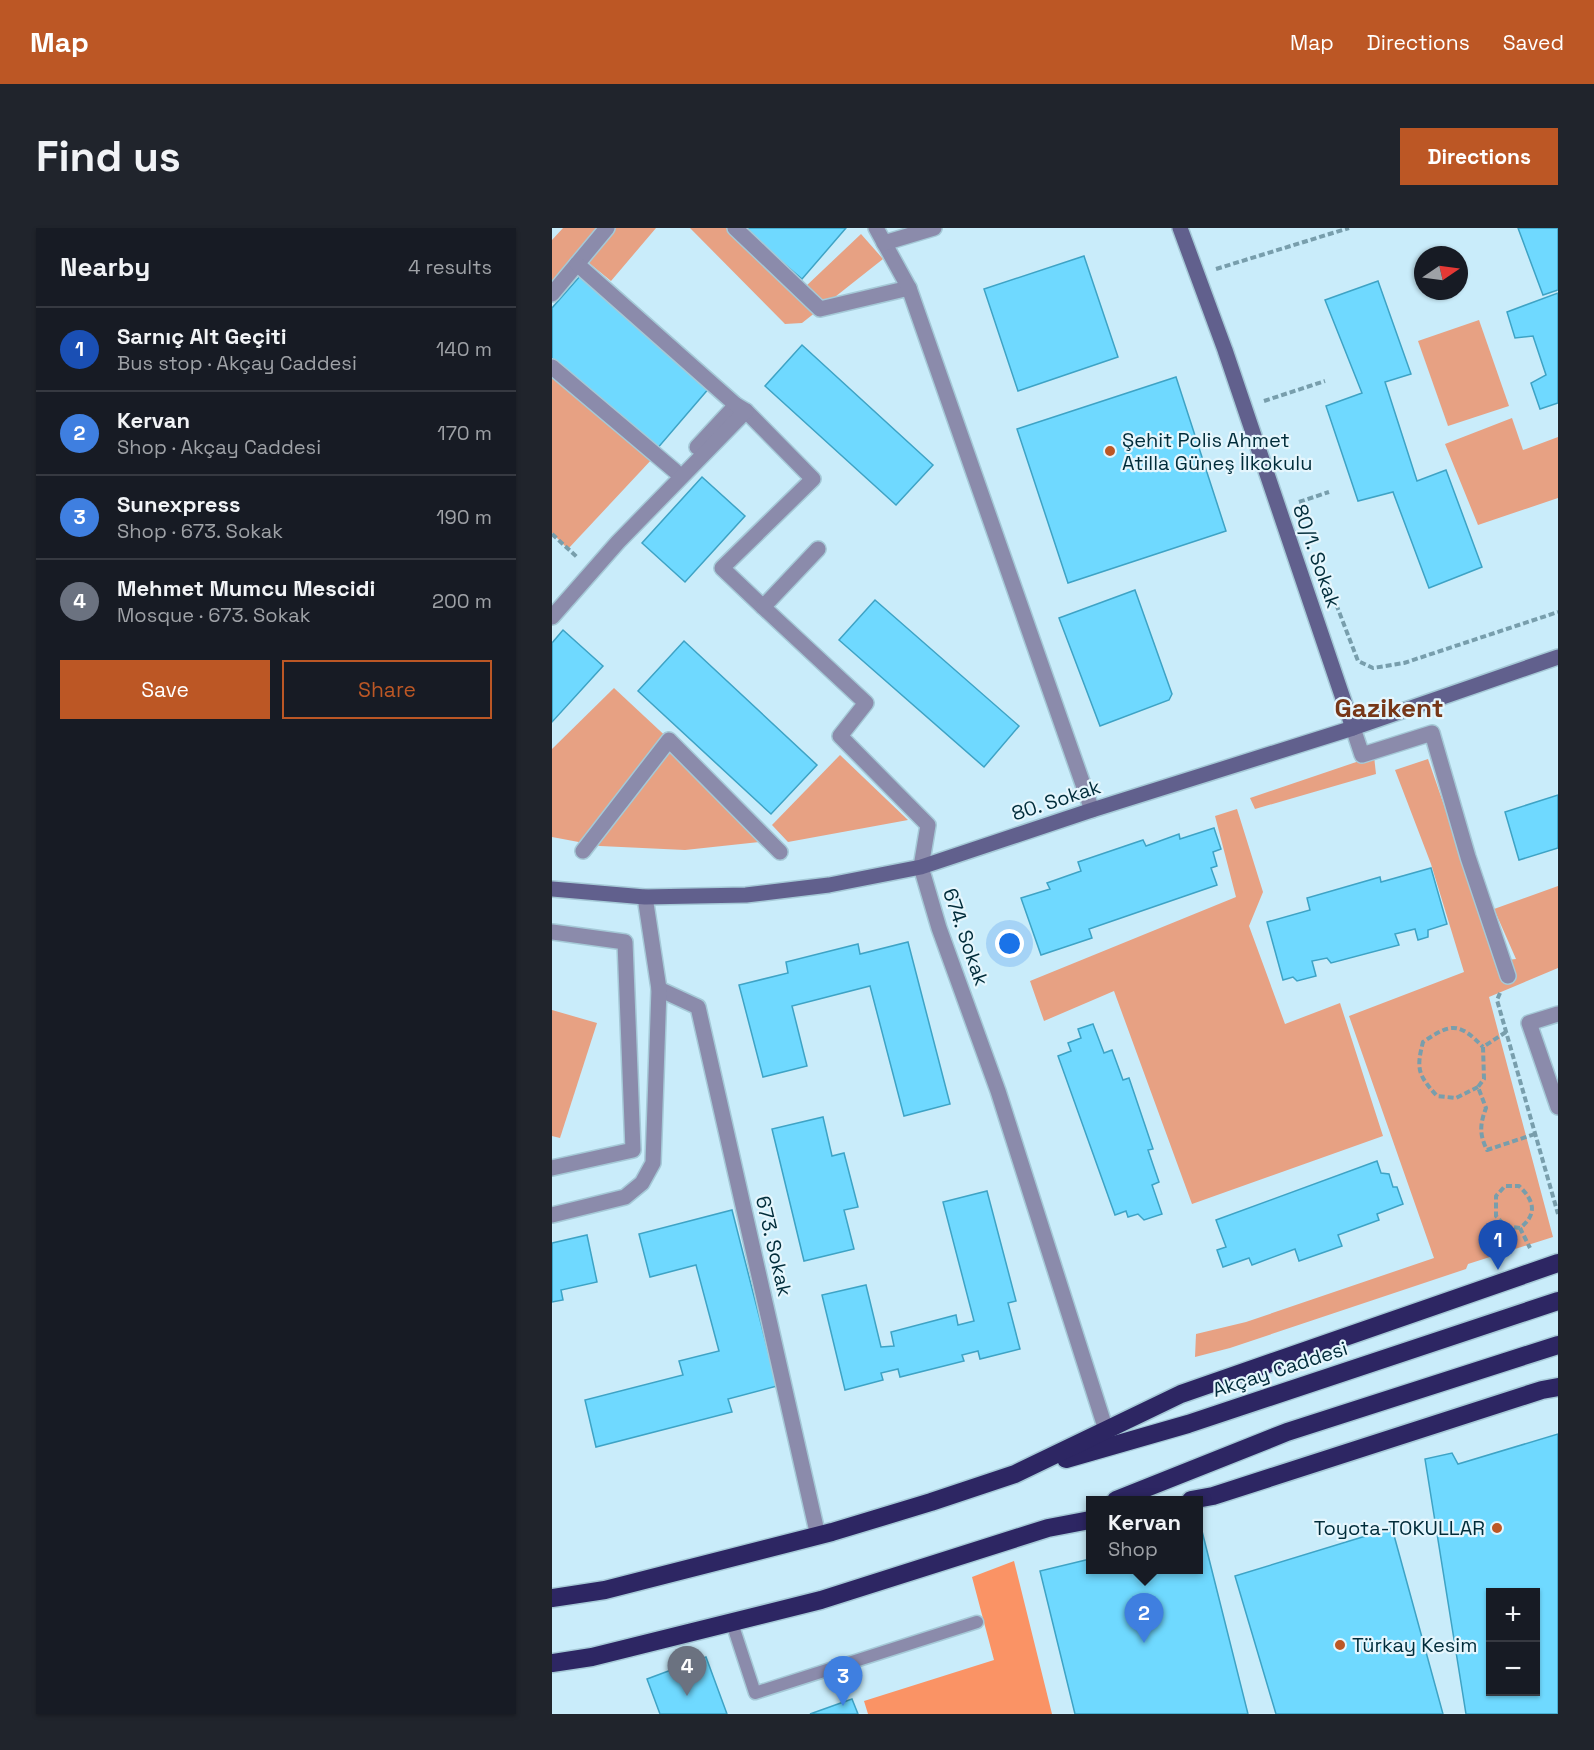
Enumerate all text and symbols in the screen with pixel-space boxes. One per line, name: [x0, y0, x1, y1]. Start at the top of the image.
text: Map: [30, 24, 89, 60]
text: Map: [1290, 29, 1334, 56]
text: Directions: [1367, 29, 1470, 56]
text: Saved: [1503, 29, 1564, 56]
button: Directions: [1400, 128, 1558, 185]
text: Find us: [36, 130, 181, 183]
north arrow: [1414, 246, 1468, 300]
text: Nearby: [60, 250, 150, 284]
text: 4 results: [408, 254, 492, 280]
text: Sarnıç Alt Geçiti: [117, 322, 287, 350]
text: 1: [75, 336, 84, 362]
text: 140 m: [436, 336, 492, 362]
text: Bus stop · Akçay Caddesi: [117, 350, 357, 376]
text: Kervan: [117, 406, 190, 434]
text: 2: [74, 420, 85, 446]
text: 170 m: [437, 420, 492, 446]
place label: Şehit Polis Ahmet Atilla Güneş İlkokulu: [1122, 427, 1313, 476]
text: Shop · Akçay Caddesi: [117, 434, 321, 460]
marker: Şehit Polis Ahmet Atilla Güneş İlkokulu: [1103, 444, 1117, 458]
text: Sunexpress: [117, 490, 241, 518]
street label: 80/1. Sokak: [1287, 501, 1347, 612]
text: 3: [73, 504, 86, 530]
text: 190 m: [436, 504, 492, 530]
text: Shop · 673. Sokak: [117, 518, 283, 544]
text: Mehmet Mumcu Mescidi: [117, 574, 375, 602]
text: 4: [73, 588, 86, 614]
text: 200 m: [432, 588, 492, 614]
text: Mosque · 673. Sokak: [117, 602, 310, 628]
button: Save: [60, 660, 270, 719]
button: Share: [282, 660, 492, 719]
district label: Gazikent: [1334, 691, 1444, 725]
street label: 80. Sokak: [1008, 773, 1104, 827]
street label: 674. Sokak: [937, 885, 995, 989]
your location: [995, 929, 1024, 958]
street label: 673. Sokak: [750, 1193, 798, 1299]
pin: 1: [1478, 1220, 1518, 1270]
street label: Akçay Caddesi: [1209, 1335, 1351, 1403]
popup: [1086, 1496, 1203, 1574]
text: Kervan: [1108, 1508, 1181, 1536]
place label: Toyota-TOKULLAR: [1314, 1515, 1485, 1541]
marker: Toyota-TOKULLAR: [1490, 1521, 1504, 1535]
text: Shop: [1108, 1536, 1158, 1562]
map controls: [1486, 1588, 1540, 1696]
button: +: [1486, 1588, 1540, 1642]
pin: 2: [1124, 1594, 1164, 1643]
place label: Türkay Kesim: [1352, 1632, 1477, 1658]
marker: Türkay Kesim: [1333, 1638, 1347, 1652]
button: −: [1486, 1642, 1540, 1696]
pin: 4: [668, 1646, 706, 1696]
pin: 3: [824, 1656, 862, 1706]

